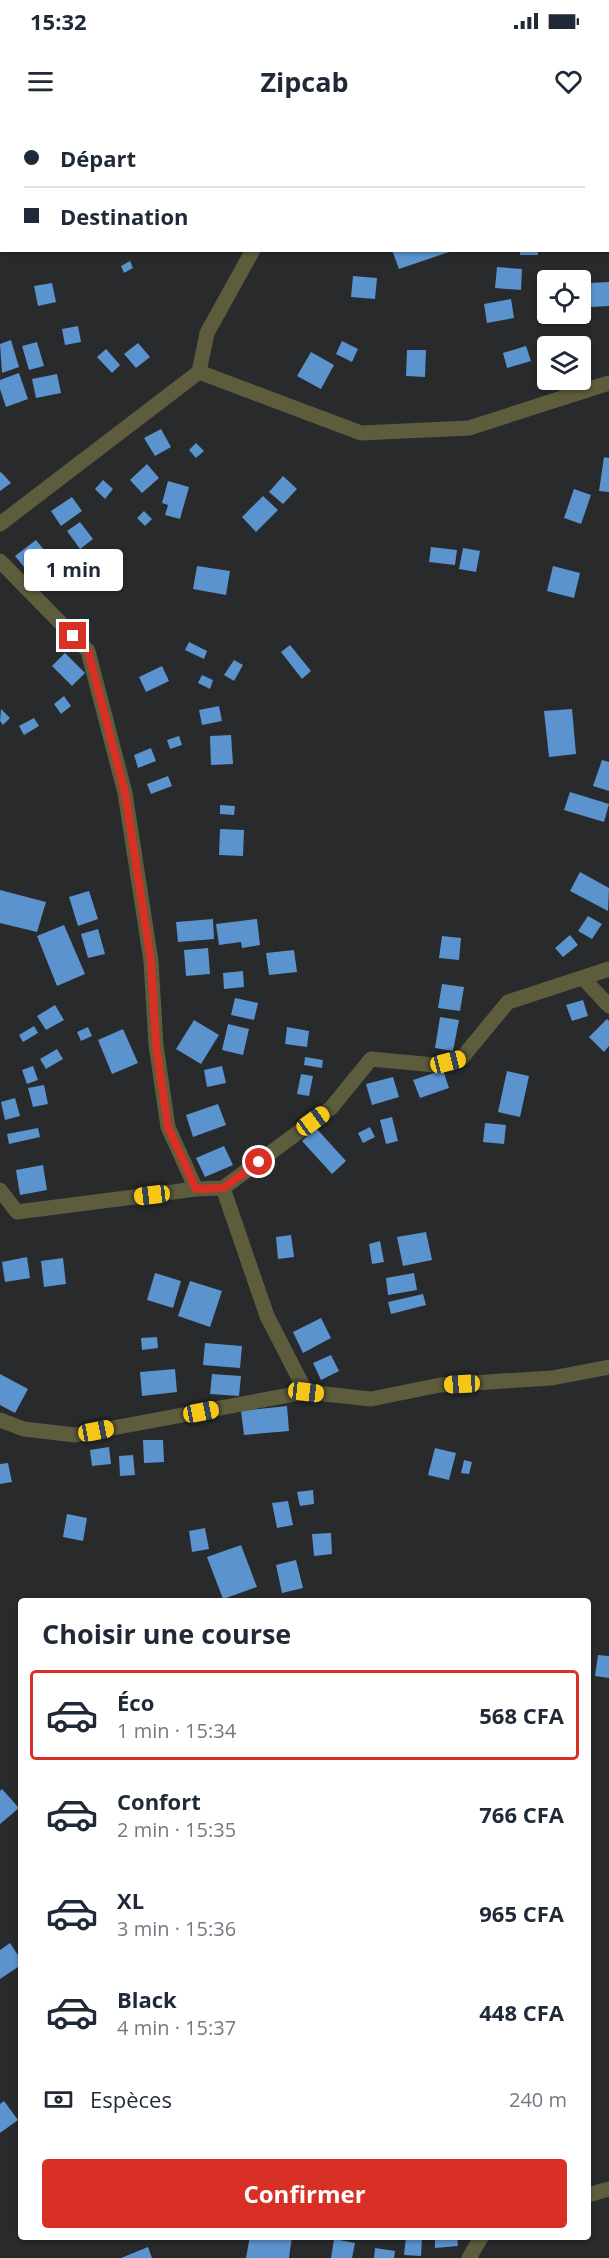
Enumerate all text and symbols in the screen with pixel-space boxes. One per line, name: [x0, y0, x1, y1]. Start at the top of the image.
text: 15:32: [30, 6, 87, 36]
text: Zipcab: [260, 63, 349, 100]
icon: menu: [24, 65, 57, 98]
icon: heart: [552, 65, 585, 98]
text: Départ: [60, 143, 136, 173]
text: Destination: [60, 201, 189, 231]
map controls: [537, 270, 591, 390]
button: locate: [537, 270, 591, 324]
button: layers: [537, 336, 591, 390]
callout: 1 min: [23, 549, 122, 591]
text: 1 min: [46, 556, 101, 583]
route end: [59, 622, 86, 649]
car: [428, 1049, 468, 1075]
car: [293, 1103, 333, 1139]
route start: [245, 1148, 272, 1175]
car: [133, 1184, 171, 1206]
car: [444, 1374, 480, 1394]
car: [287, 1381, 325, 1403]
car: [182, 1400, 220, 1424]
car: [77, 1419, 115, 1443]
text: Choisir une course: [42, 1615, 291, 1652]
text: Éco: [117, 1687, 154, 1717]
icon: car: [45, 1688, 99, 1742]
text: 568 CFA: [479, 1700, 564, 1730]
text: 1 min · 15:34: [117, 1717, 236, 1744]
text: Confort: [117, 1786, 201, 1816]
icon: car: [45, 1787, 99, 1841]
text: 766 CFA: [479, 1799, 564, 1829]
text: 2 min · 15:35: [117, 1816, 236, 1843]
text: XL: [117, 1885, 144, 1915]
icon: car: [45, 1886, 99, 1940]
text: 965 CFA: [479, 1898, 564, 1928]
text: 3 min · 15:36: [117, 1915, 236, 1942]
text: Black: [117, 1984, 177, 2014]
icon: car: [45, 1985, 99, 2039]
text: 448 CFA: [479, 1997, 564, 2027]
text: 4 min · 15:37: [117, 2014, 236, 2041]
icon: cash: [42, 2083, 75, 2116]
text: Espèces: [90, 2084, 172, 2114]
text: 240 m: [509, 2086, 567, 2113]
button: Confirmer: [42, 2159, 567, 2228]

